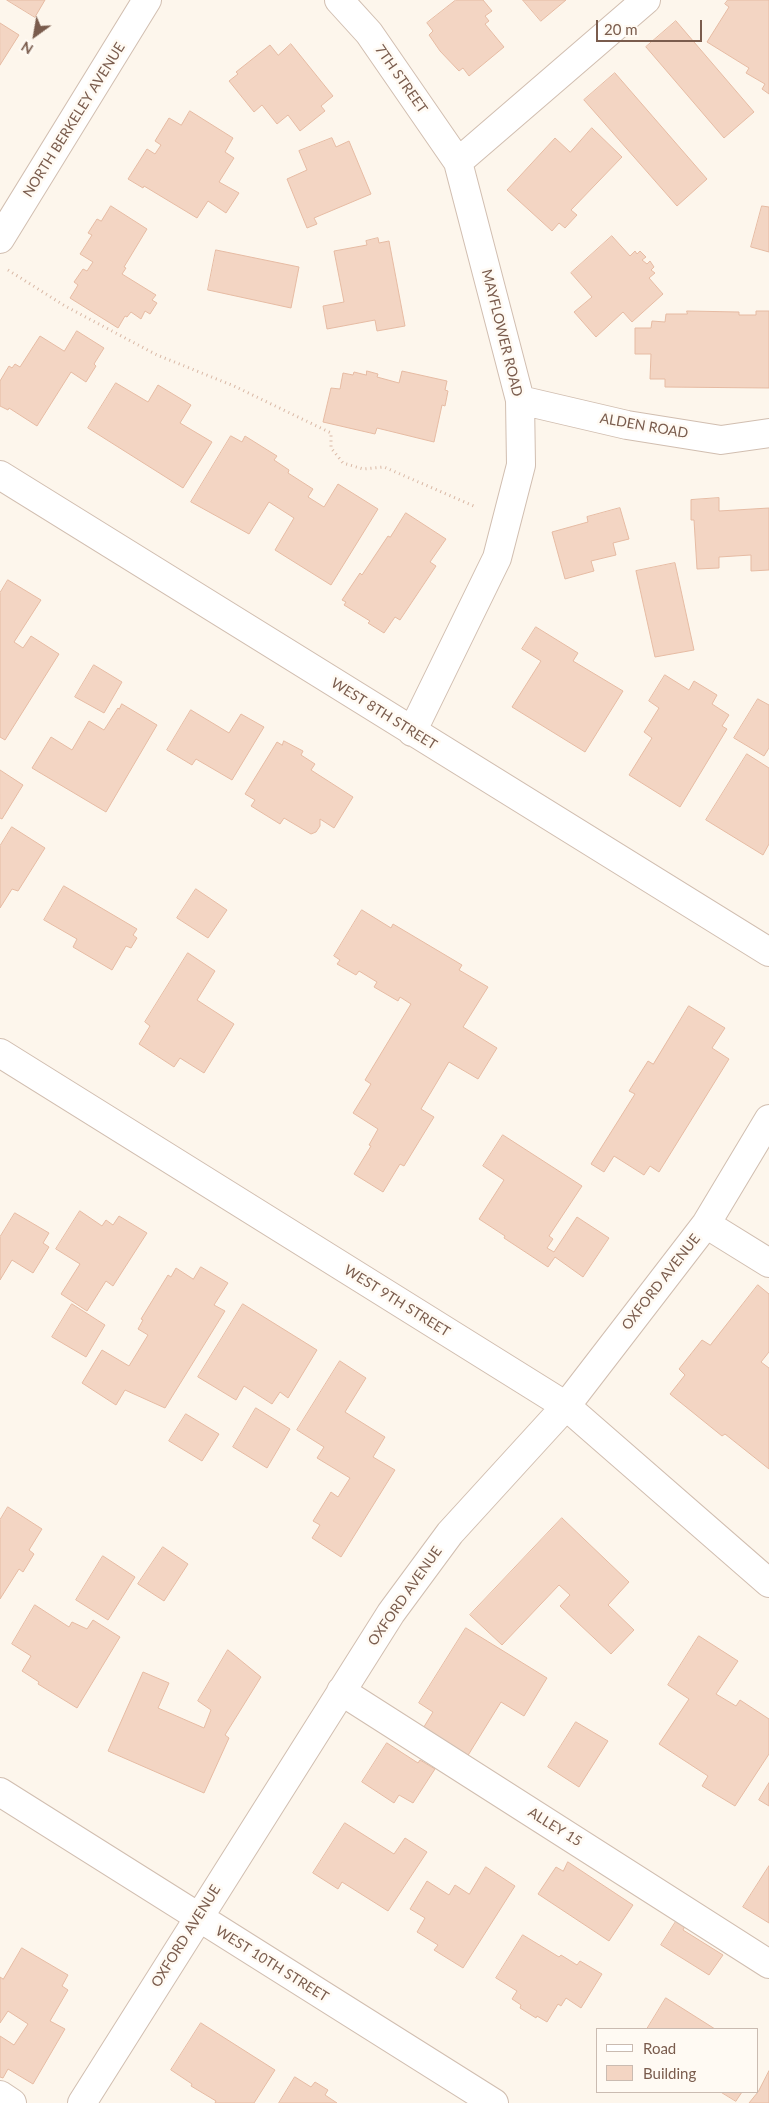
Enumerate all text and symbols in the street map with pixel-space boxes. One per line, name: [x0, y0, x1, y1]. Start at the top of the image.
north arrow: [10, 10, 60, 60]
scale bar: [599, 10, 705, 42]
text: 20 m: [604, 20, 638, 38]
street label: NORTH BERKELEY AVENUE: [19, 40, 129, 200]
street label: 7TH STREET: [371, 42, 431, 116]
street label: MAYFLOWER ROAD: [478, 268, 526, 398]
street label: ALDEN ROAD: [599, 410, 689, 442]
street label: WEST 8TH STREET: [328, 675, 440, 753]
street label: OXFORD AVENUE: [618, 1231, 704, 1333]
street label: WEST 9TH STREET: [341, 1262, 453, 1340]
street label: OXFORD AVENUE: [364, 1543, 446, 1649]
street label: ALLEY 15: [525, 1804, 585, 1850]
street label: OXFORD AVENUE: [148, 1882, 224, 1990]
street label: WEST 10TH STREET: [212, 1922, 332, 2006]
legend: [596, 2028, 759, 2093]
text: Road: [643, 2039, 676, 2057]
text: Building: [643, 2064, 696, 2082]

